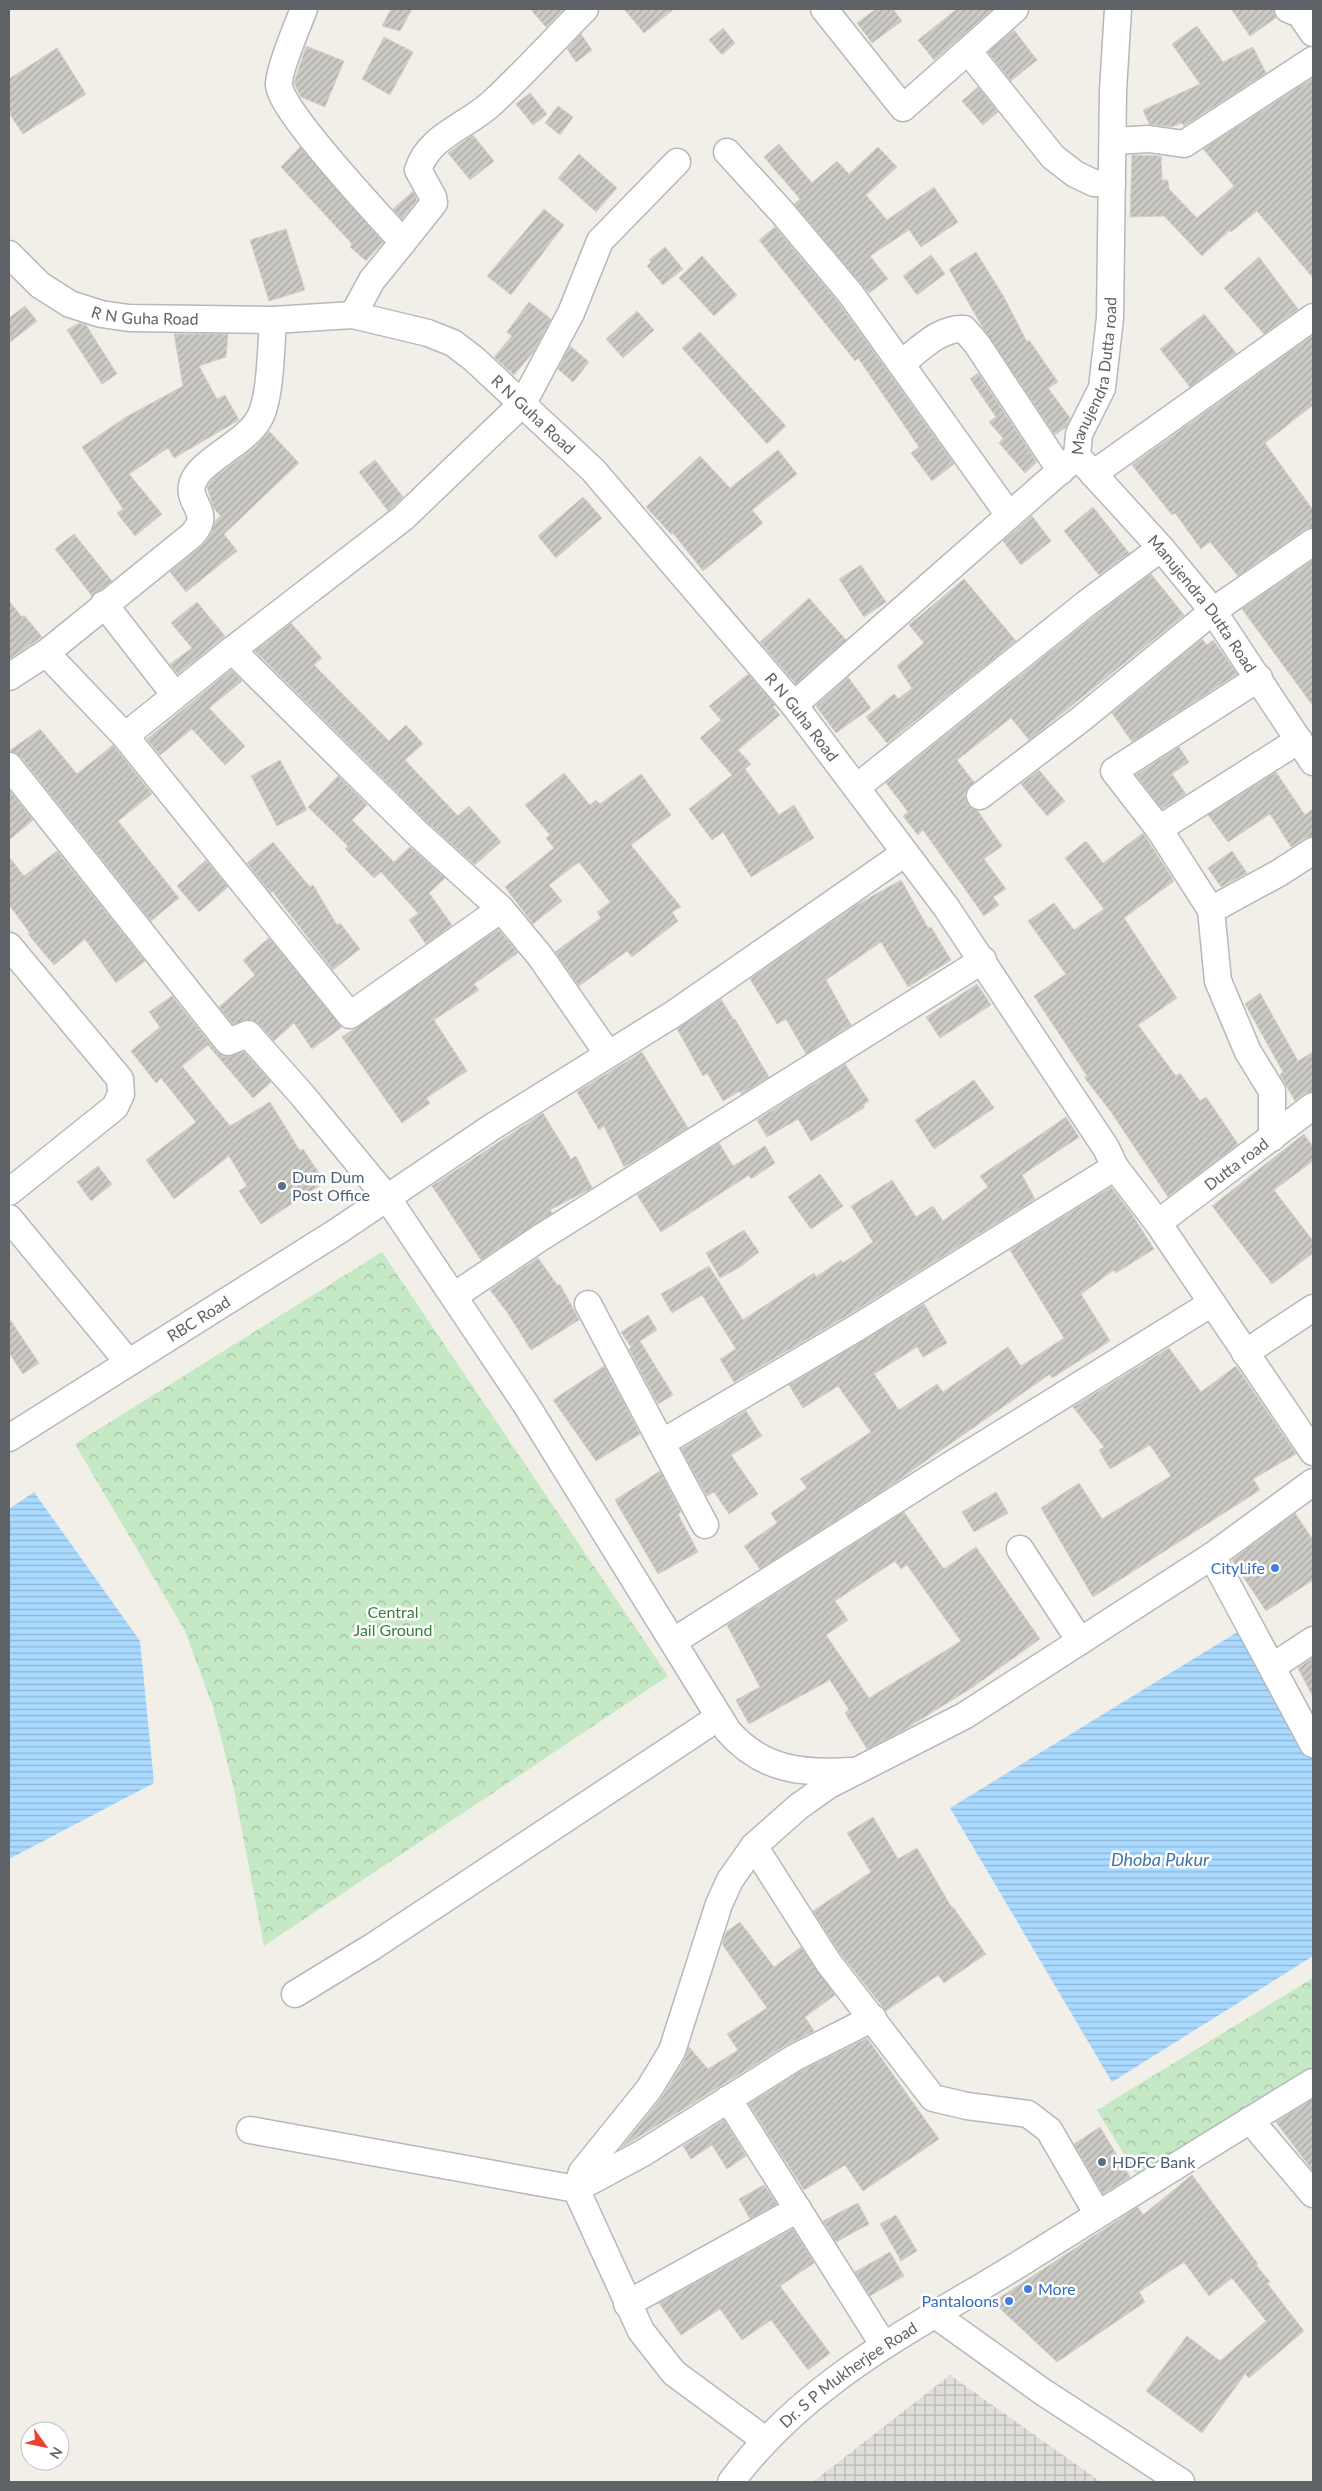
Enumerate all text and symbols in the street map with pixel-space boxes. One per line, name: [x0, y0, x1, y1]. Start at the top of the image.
street label: Manujendra Dutta road: [1067, 297, 1119, 456]
street label: R N Guha Road: [89, 302, 199, 328]
street label: R N Guha Road: [488, 370, 579, 458]
street label: Manujendra Dutta Road: [1145, 531, 1261, 676]
street label: R N Guha Road: [761, 668, 843, 765]
street label: Dutta road: [1200, 1133, 1272, 1194]
place label: Dum Dum Post Office: [292, 1167, 370, 1204]
marker: Dum Dum Post Office: [276, 1180, 288, 1192]
street label: RBC Road: [163, 1291, 233, 1345]
place label: CityLife: [1211, 1558, 1265, 1577]
marker: CityLife: [1269, 1562, 1281, 1574]
park label: Central Jail Ground: [353, 1602, 433, 1639]
water label: Dhoba Pukur: [1111, 1848, 1210, 1870]
place label: HDFC Bank: [1112, 2152, 1196, 2171]
marker: HDFC Bank: [1096, 2156, 1108, 2168]
place label: More: [1038, 2279, 1076, 2298]
marker: More: [1022, 2283, 1034, 2295]
place label: Pantaloons: [921, 2291, 999, 2310]
marker: Pantaloons: [1003, 2295, 1015, 2307]
street label: Dr. S P Mukherjee Road: [775, 2318, 920, 2431]
north arrow: [20, 2421, 70, 2471]
text: N: [46, 2444, 66, 2463]

